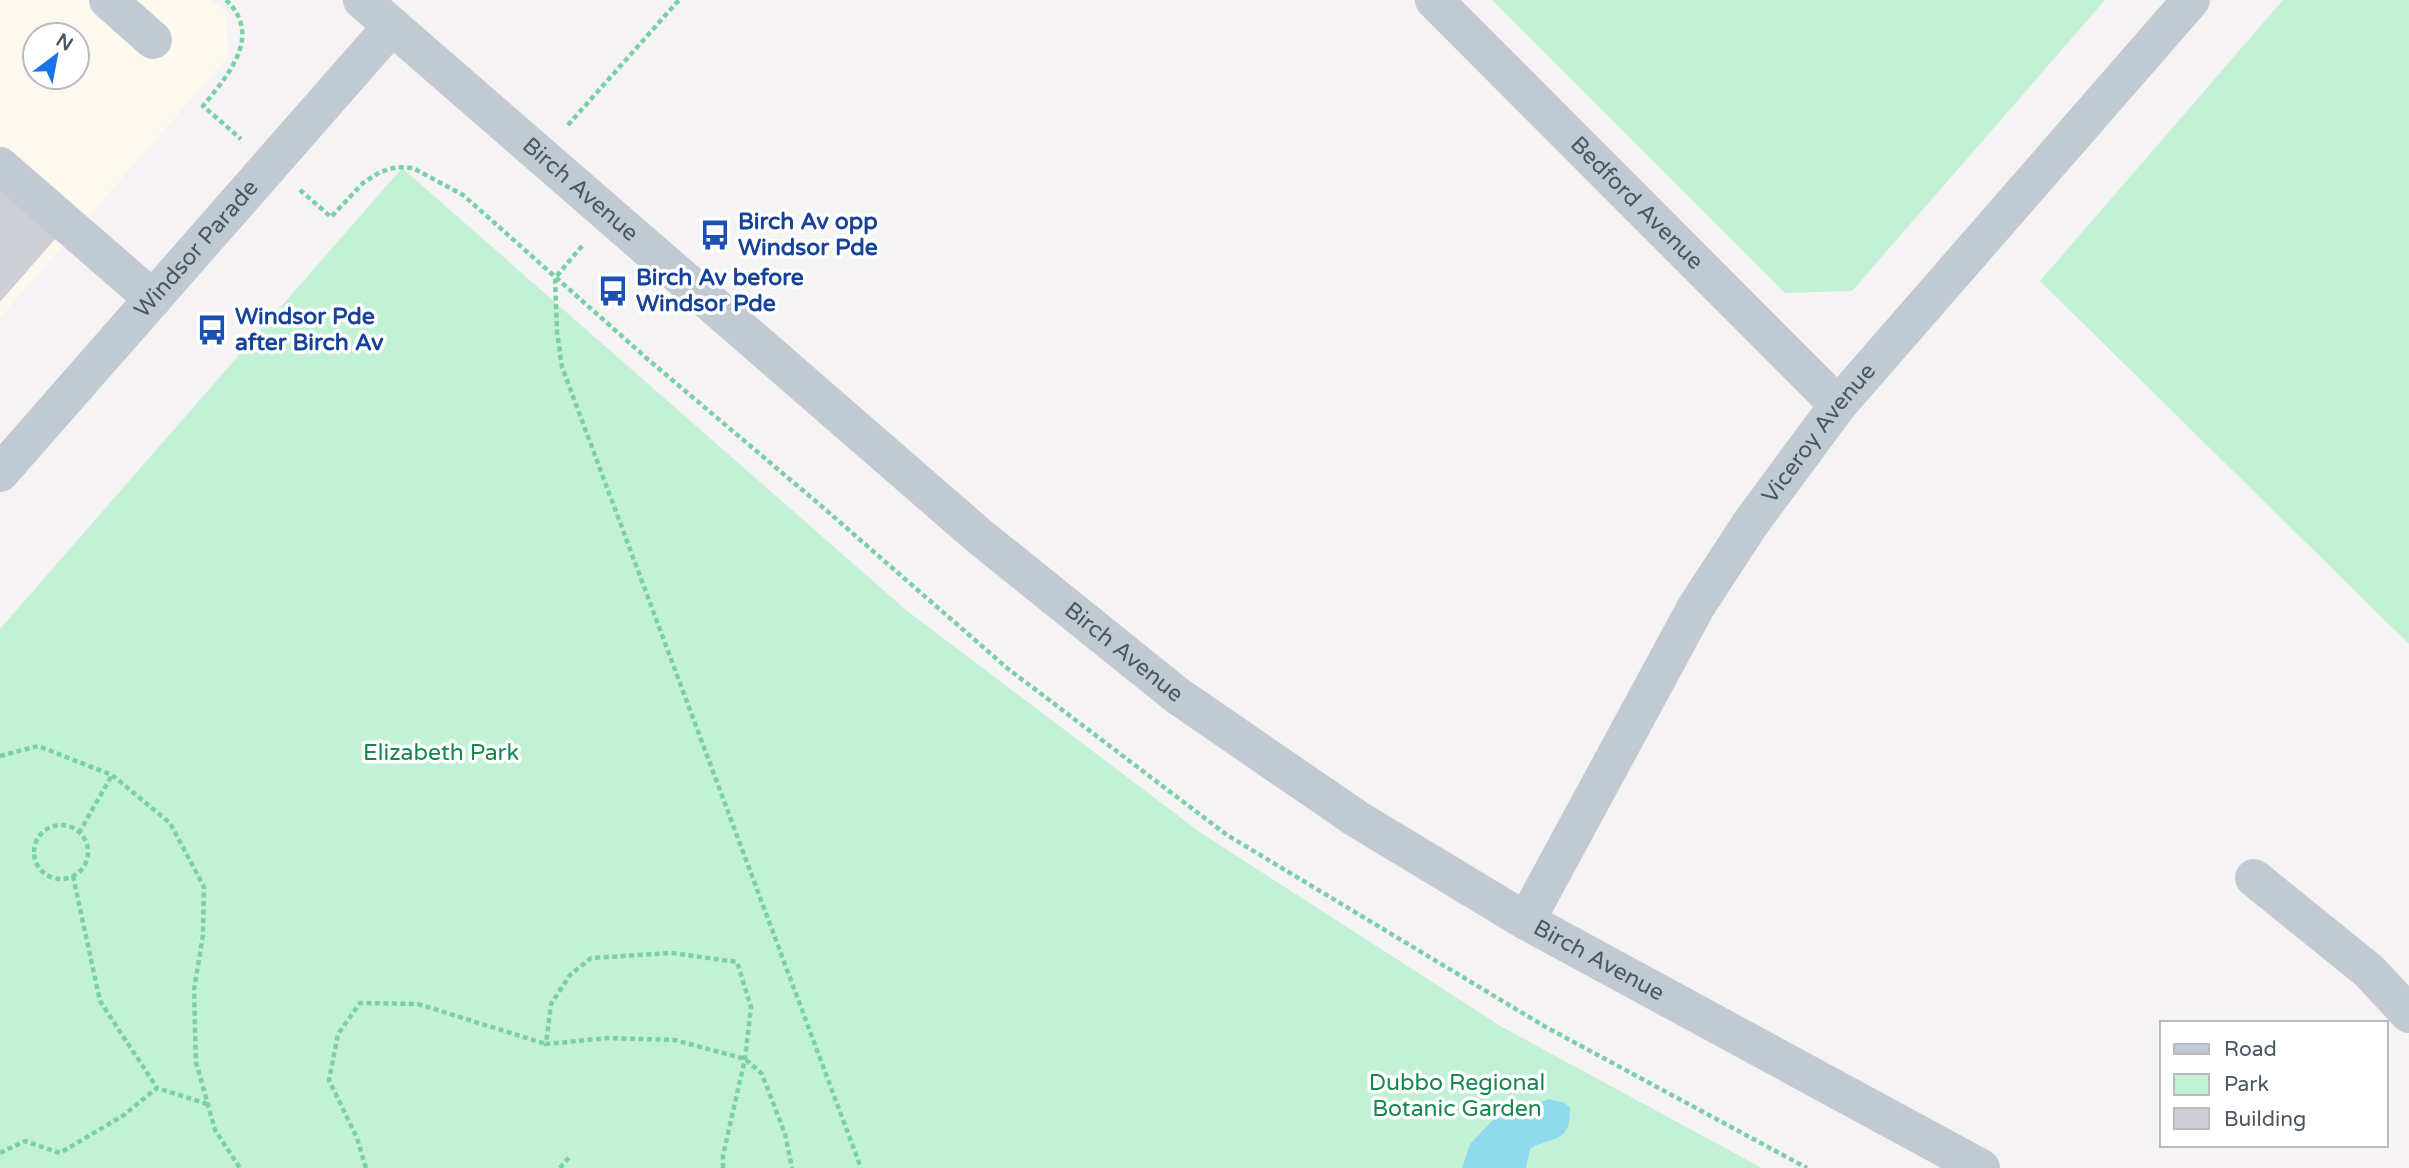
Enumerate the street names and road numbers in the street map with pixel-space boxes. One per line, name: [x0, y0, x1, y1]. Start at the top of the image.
street label: Bedford Avenue: [1564, 131, 1709, 276]
street label: Birch Avenue: [516, 132, 644, 248]
street label: Windsor Parade: [129, 174, 264, 324]
street label: Viceroy Avenue: [1756, 358, 1882, 509]
street label: Birch Avenue: [1059, 596, 1189, 709]
street label: Birch Avenue: [1529, 914, 1669, 1007]

